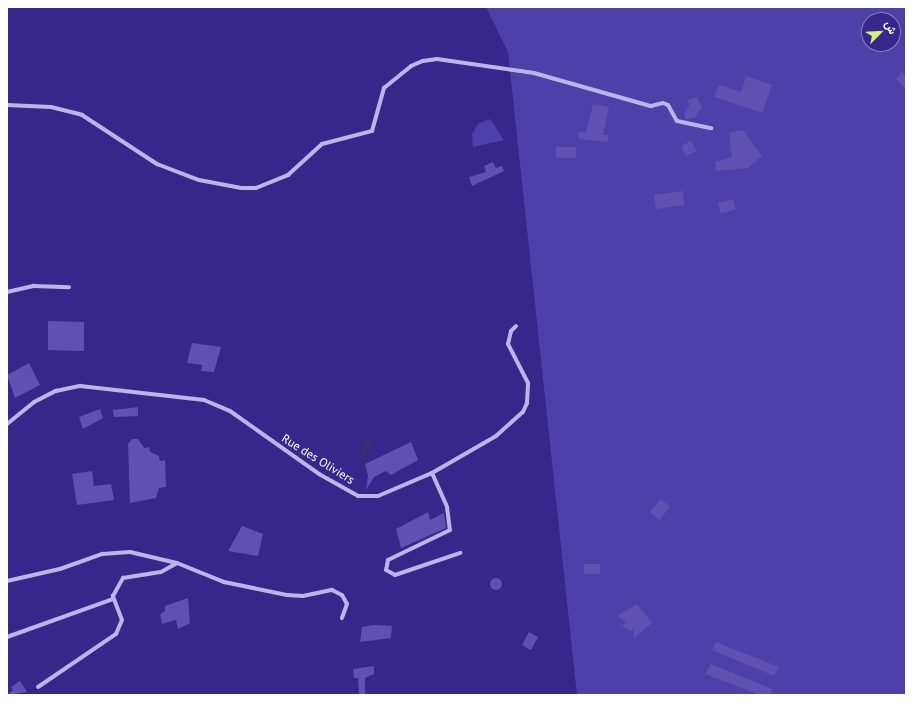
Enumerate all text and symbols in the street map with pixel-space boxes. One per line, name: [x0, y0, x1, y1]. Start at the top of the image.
north arrow: [861, 12, 901, 52]
text: ش: [882, 19, 900, 36]
street label: Rue des Oliviers: [279, 431, 357, 487]

